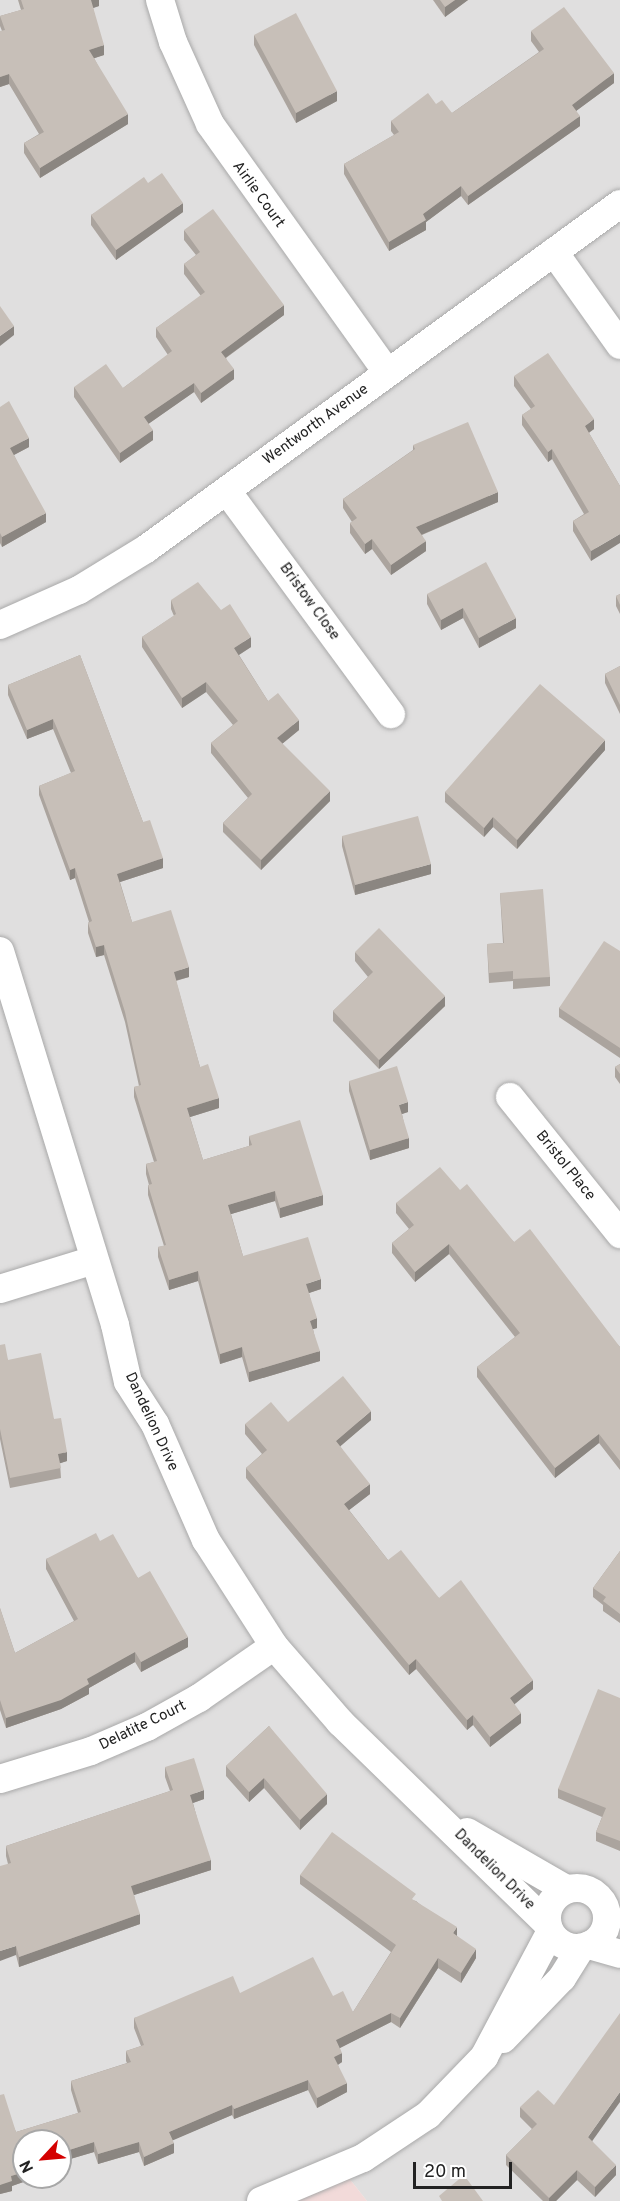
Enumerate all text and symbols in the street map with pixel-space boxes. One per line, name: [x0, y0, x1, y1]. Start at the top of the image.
street label: Airlie Court: [228, 158, 288, 232]
street label: Wentworth Avenue: [260, 381, 372, 469]
street label: Bristow Close: [275, 560, 343, 644]
street label: Bristol Place: [531, 1127, 599, 1205]
street label: Dandelion Drive: [120, 1370, 182, 1474]
street label: Delatite Court: [97, 1697, 189, 1755]
street label: Dandelion Drive: [450, 1826, 538, 1914]
north arrow: [12, 2129, 72, 2189]
scale bar: [416, 2150, 515, 2188]
text: N: [16, 2156, 39, 2176]
text: 20 m: [424, 2161, 466, 2184]

